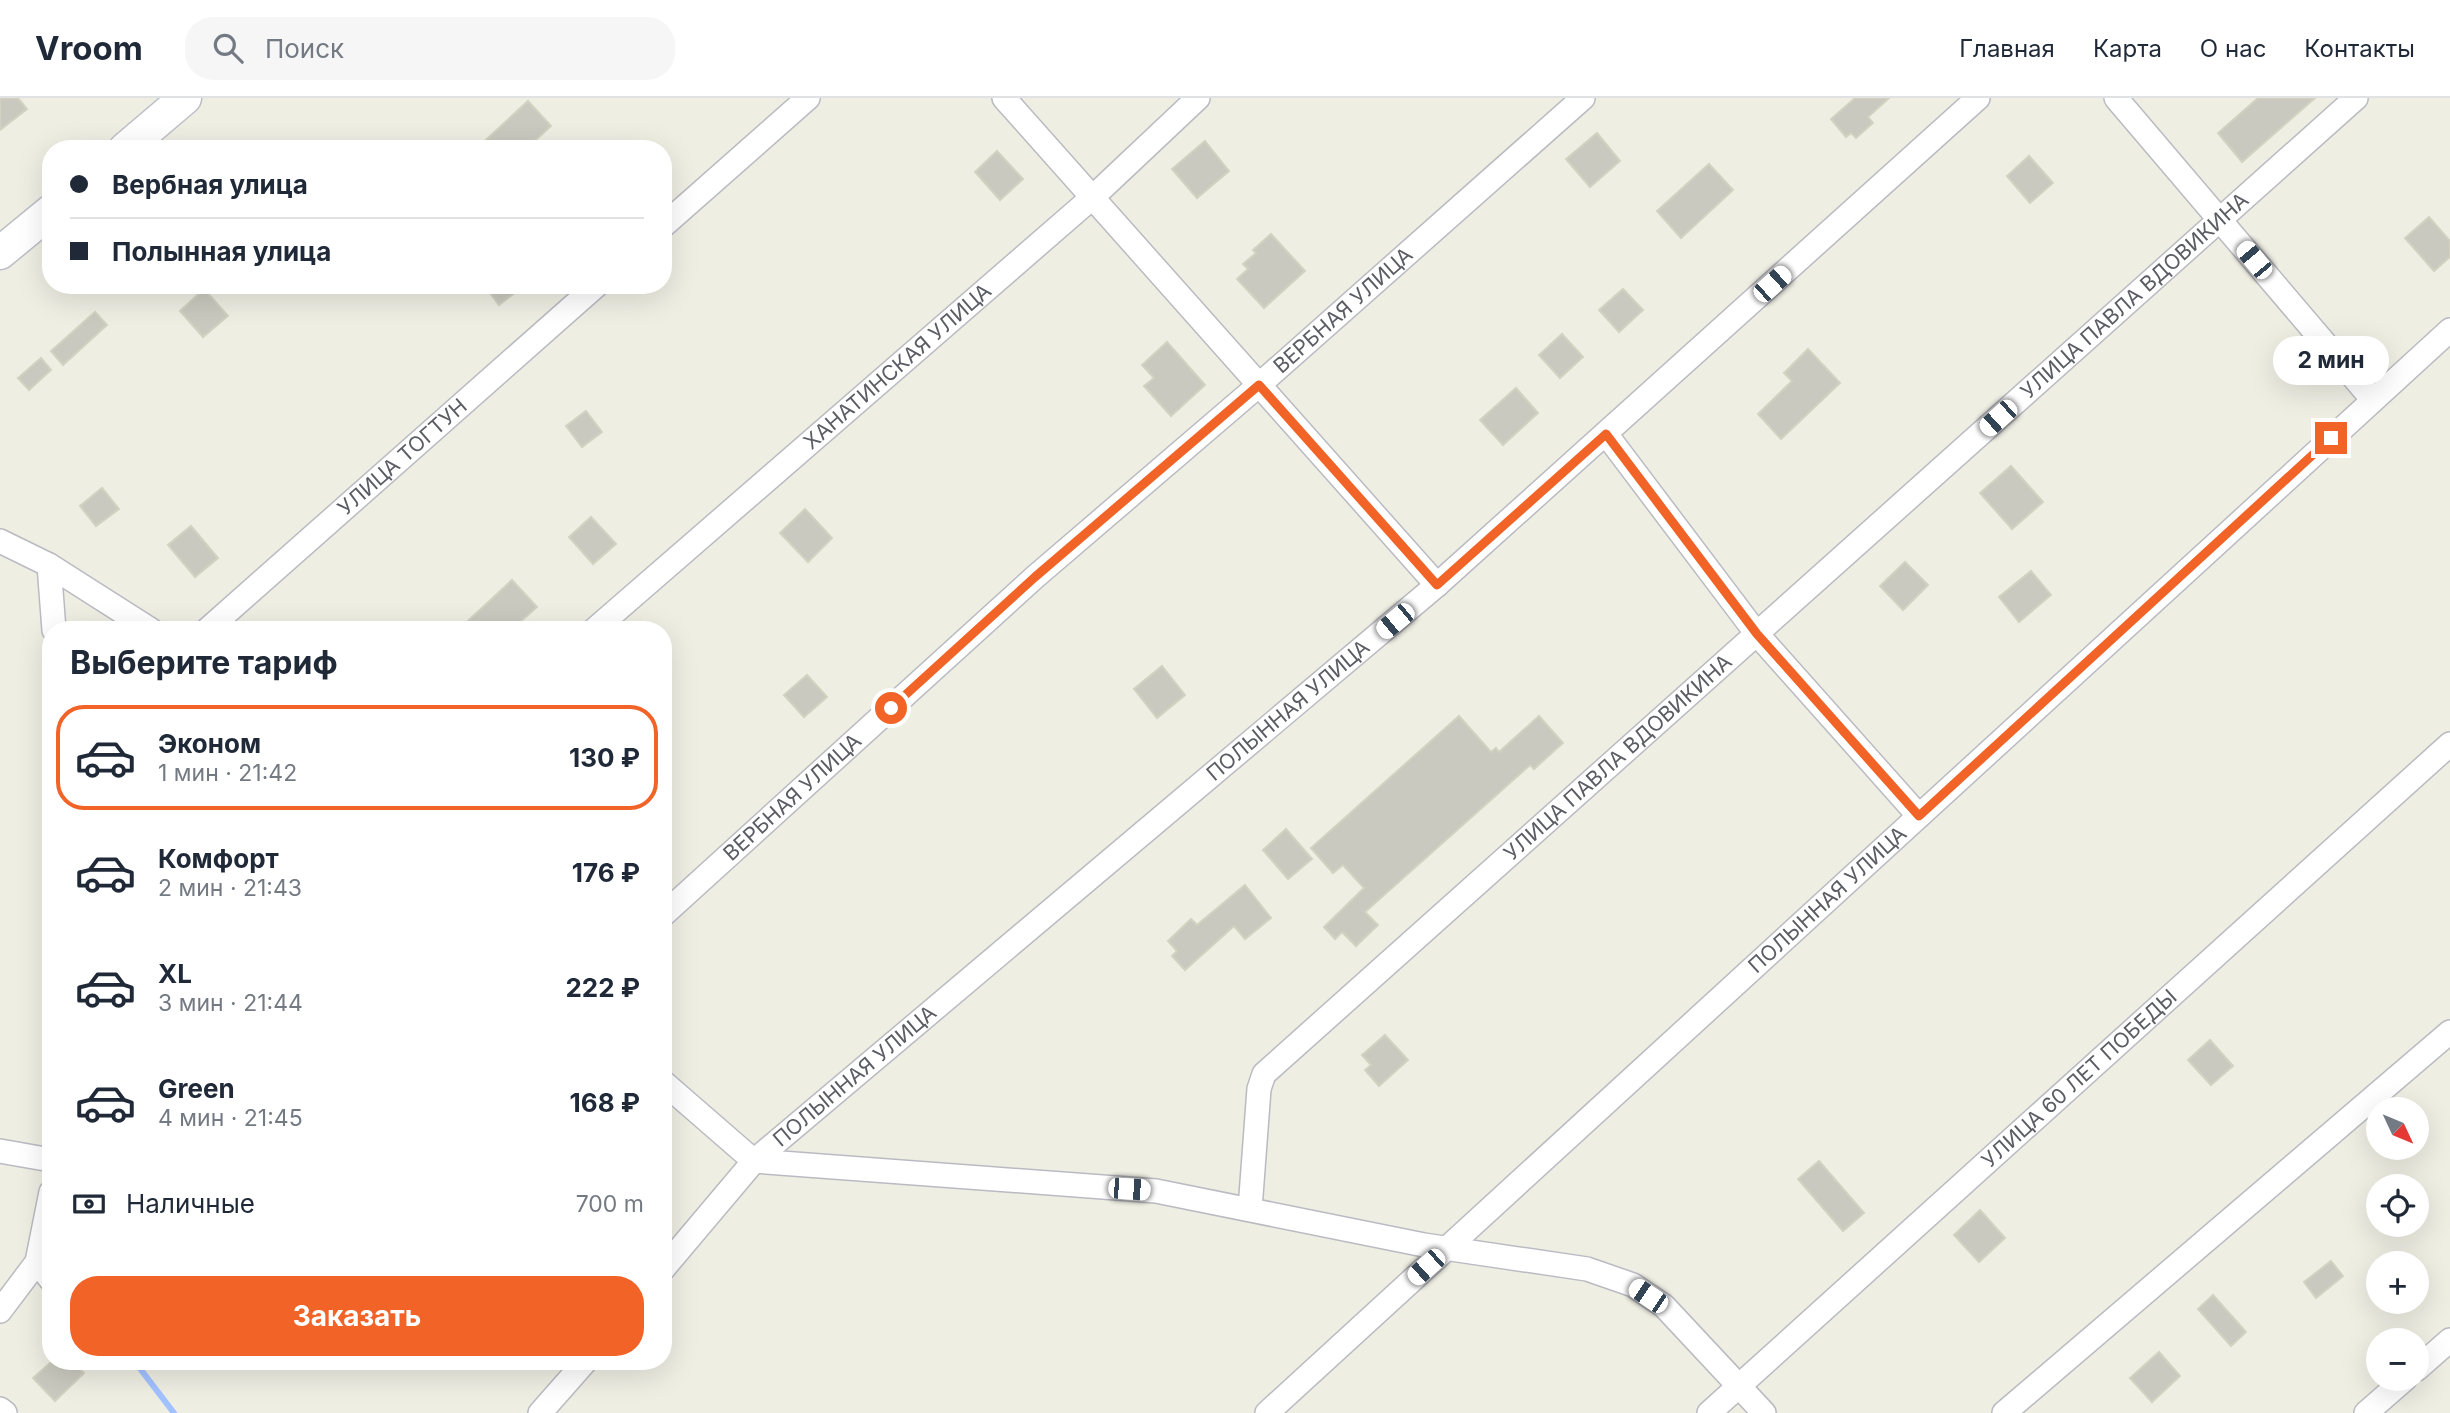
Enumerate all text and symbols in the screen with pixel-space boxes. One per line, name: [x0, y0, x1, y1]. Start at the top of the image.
search box: [185, 17, 675, 80]
text: Vroom: [35, 28, 143, 68]
icon: search: [209, 29, 247, 67]
text: Поиск: [265, 33, 344, 64]
text: Главная: [1959, 34, 2055, 63]
text: Карта: [2093, 34, 2162, 63]
text: О нас: [2200, 34, 2266, 63]
text: Контакты: [2304, 34, 2415, 63]
text: Вербная улица: [112, 169, 308, 200]
street label: УЛИЦА ПАВЛА ВДОВИКИНА: [2015, 187, 2253, 404]
text: Полынная улица: [112, 236, 331, 267]
car: [2233, 237, 2276, 283]
street label: ВЕРБНАЯ УЛИЦА: [1268, 242, 1417, 378]
car: [1750, 262, 1795, 306]
street label: ХАНАТИНСКАЯ УЛИЦА: [798, 278, 996, 454]
callout: 2 мин: [2273, 336, 2389, 386]
text: 2 мин: [2297, 346, 2365, 374]
street label: УЛИЦА ТОГТУН: [333, 393, 472, 520]
car: [1976, 396, 2021, 440]
route end: [2315, 422, 2347, 454]
car: [1373, 599, 1418, 643]
street label: ПОЛЫННАЯ УЛИЦА: [1201, 634, 1374, 786]
text: Выберите тариф: [70, 643, 338, 682]
street label: УЛИЦА ПАВЛА ВДОВИКИНА: [1499, 649, 1737, 865]
route start: [875, 692, 907, 724]
icon: car: [74, 726, 137, 789]
text: Эконом: [158, 728, 261, 759]
street label: ВЕРБНАЯ УЛИЦА: [718, 728, 866, 866]
text: 130 ₽: [569, 742, 640, 773]
text: 1 мин · 21:42: [158, 759, 297, 787]
street label: ПОЛЫННАЯ УЛИЦА: [1743, 821, 1911, 978]
icon: car: [74, 841, 137, 904]
text: Комфорт: [158, 843, 279, 874]
text: 176 ₽: [572, 857, 640, 888]
text: 2 мин · 21:43: [158, 874, 302, 902]
icon: car: [74, 956, 137, 1019]
text: XL: [158, 958, 192, 989]
text: 222 ₽: [565, 972, 640, 1003]
street label: УЛИЦА 60 ЛЕТ ПОБЕДЫ: [1976, 984, 2182, 1173]
text: 3 мин · 21:44: [158, 989, 303, 1017]
street label: ПОЛЫННАЯ УЛИЦА: [768, 1000, 941, 1151]
icon: car: [74, 1071, 137, 1134]
text: Green: [158, 1073, 235, 1104]
text: 168 ₽: [570, 1087, 640, 1118]
north arrow: [2366, 1097, 2429, 1160]
map controls: [2366, 1097, 2429, 1391]
text: 4 мин · 21:45: [158, 1104, 303, 1132]
button: locate: [2366, 1174, 2429, 1237]
car: [1108, 1177, 1151, 1201]
icon: cash: [70, 1185, 108, 1223]
text: Наличные: [126, 1188, 255, 1219]
text: 700 m: [576, 1190, 644, 1218]
car: [1404, 1245, 1449, 1289]
button: +: [2366, 1251, 2429, 1314]
button: Заказать: [70, 1276, 644, 1356]
car: [1625, 1276, 1672, 1316]
button: −: [2366, 1328, 2429, 1391]

